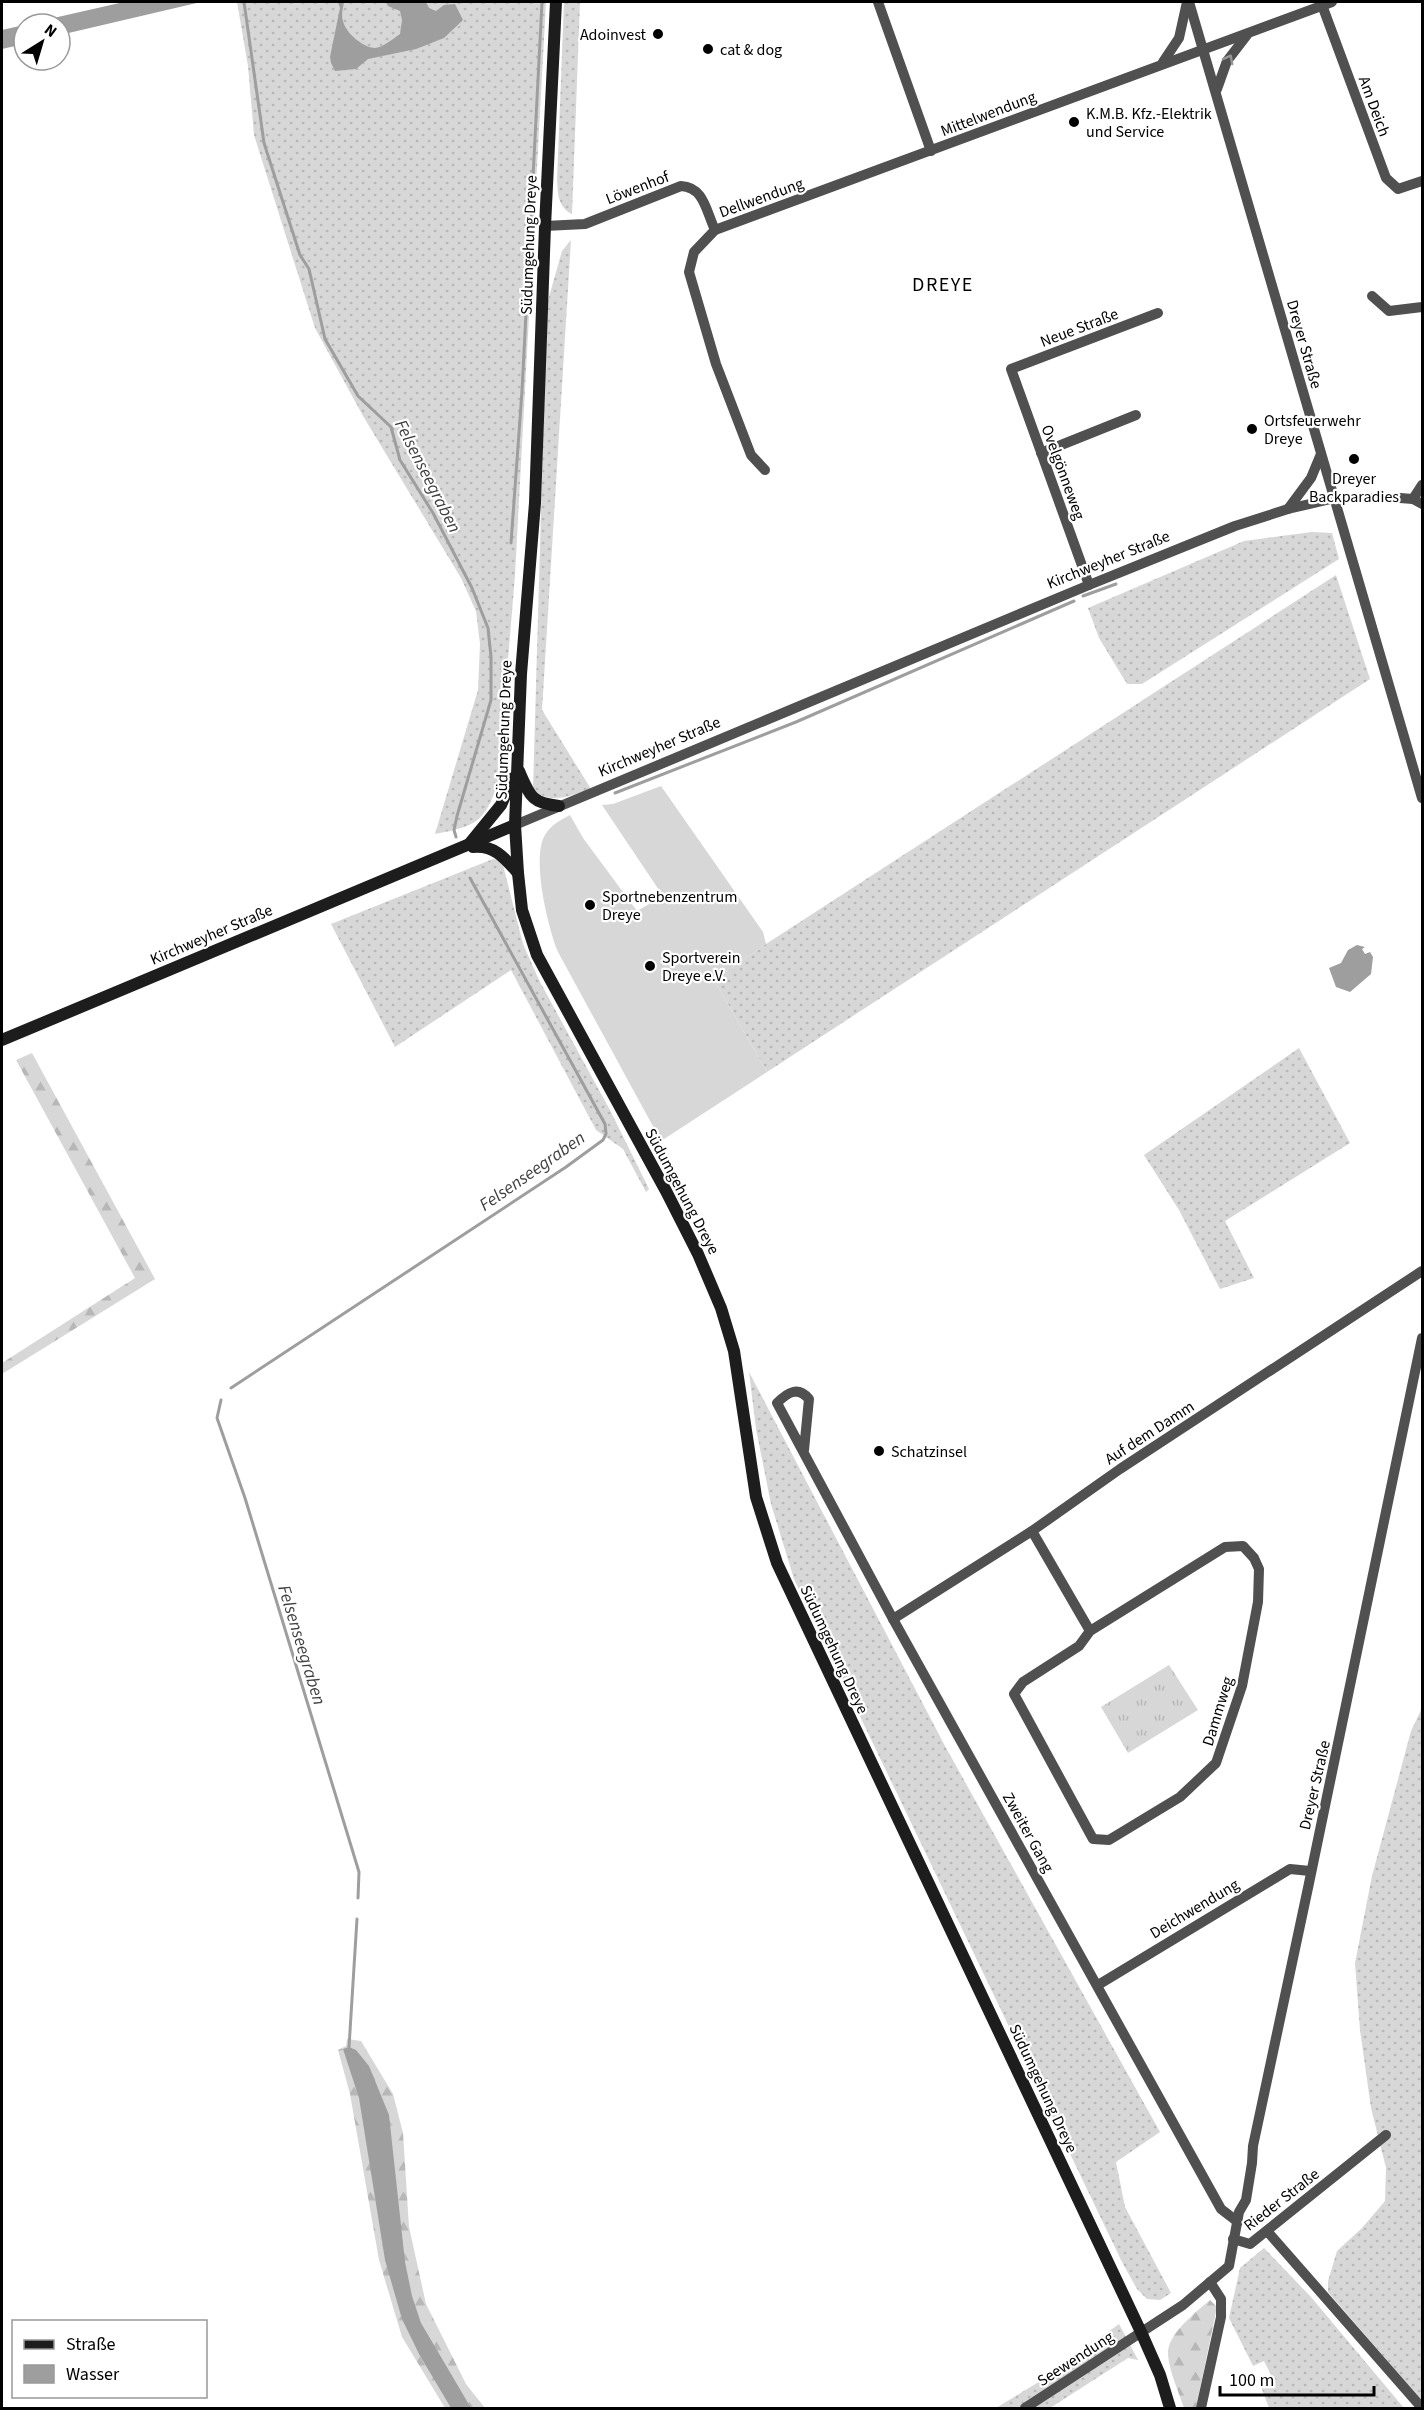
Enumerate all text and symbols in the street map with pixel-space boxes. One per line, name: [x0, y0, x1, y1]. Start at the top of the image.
north arrow: [12, 12, 72, 72]
text: N: [40, 19, 61, 43]
place label: Adoinvest: [580, 24, 647, 46]
marker: Adoinvest: [651, 27, 665, 41]
place label: cat & dog: [720, 39, 782, 61]
marker: cat & dog: [701, 42, 715, 56]
one-way arrow: [1222, 55, 1233, 65]
street label: Am Deich: [1353, 73, 1395, 140]
street label: Mittelwendung: [938, 86, 1039, 142]
place label: K.M.B. Kfz.-Elektrik und Service: [1086, 103, 1212, 143]
marker: K.M.B. Kfz.-Elektrik und Service: [1067, 115, 1081, 129]
street label: Löwenhof: [602, 165, 674, 210]
street label: Dellwendung: [716, 172, 807, 223]
street label: Südumgehung Dreye: [516, 175, 542, 315]
district label: DREYE: [912, 271, 974, 299]
street label: Dreyer Straße: [1281, 297, 1327, 391]
street label: Neue Straße: [1037, 303, 1122, 353]
place label: Ortsfeuerwehr Dreye: [1264, 410, 1361, 450]
water label: Felsenseegraben: [388, 415, 467, 537]
street label: Ovelgönneweg: [1036, 422, 1090, 523]
marker: Ortsfeuerwehr Dreye: [1245, 422, 1259, 436]
marker: Dreyer Backparadies: [1347, 452, 1361, 466]
place label: Dreyer Backparadies: [1309, 468, 1399, 508]
street label: Kirchweyher Straße: [1044, 525, 1173, 595]
street label: Südumgehung Dreye: [491, 660, 517, 800]
street label: Kirchweyher Straße: [595, 711, 724, 783]
place label: Sportnebenzentrum Dreye: [602, 886, 738, 926]
marker: Sportnebenzentrum Dreye: [583, 898, 597, 912]
street label: Kirchweyher Straße: [147, 899, 276, 971]
place label: Sportverein Dreye e.V.: [662, 947, 740, 987]
marker: Sportverein Dreye e.V.: [643, 959, 657, 973]
street label: Südumgehung Dreye: [640, 1125, 725, 1258]
water label: Felsenseegraben: [474, 1126, 590, 1217]
street label: Auf dem Damm: [1100, 1396, 1199, 1470]
place label: Schatzinsel: [891, 1441, 967, 1463]
marker: Schatzinsel: [872, 1444, 886, 1458]
street label: Südumgehung Dreye: [795, 1581, 874, 1718]
water label: Felsenseegraben: [271, 1582, 332, 1708]
street label: Dammweg: [1197, 1674, 1239, 1749]
street label: Dreyer Straße: [1294, 1738, 1336, 1832]
street label: Zweiter Gang: [997, 1789, 1059, 1876]
street label: Deichwendung: [1146, 1874, 1243, 1944]
street label: Südumgehung Dreye: [1004, 2020, 1083, 2157]
street label: Rieder Straße: [1239, 2163, 1324, 2236]
legend: [12, 2320, 207, 2398]
street label: Seewendung: [1033, 2326, 1118, 2392]
text: Straße: [66, 2332, 116, 2357]
scale bar: [1220, 2359, 1374, 2397]
text: Wasser: [66, 2362, 120, 2387]
text: 100 m: [1229, 2368, 1274, 2393]

